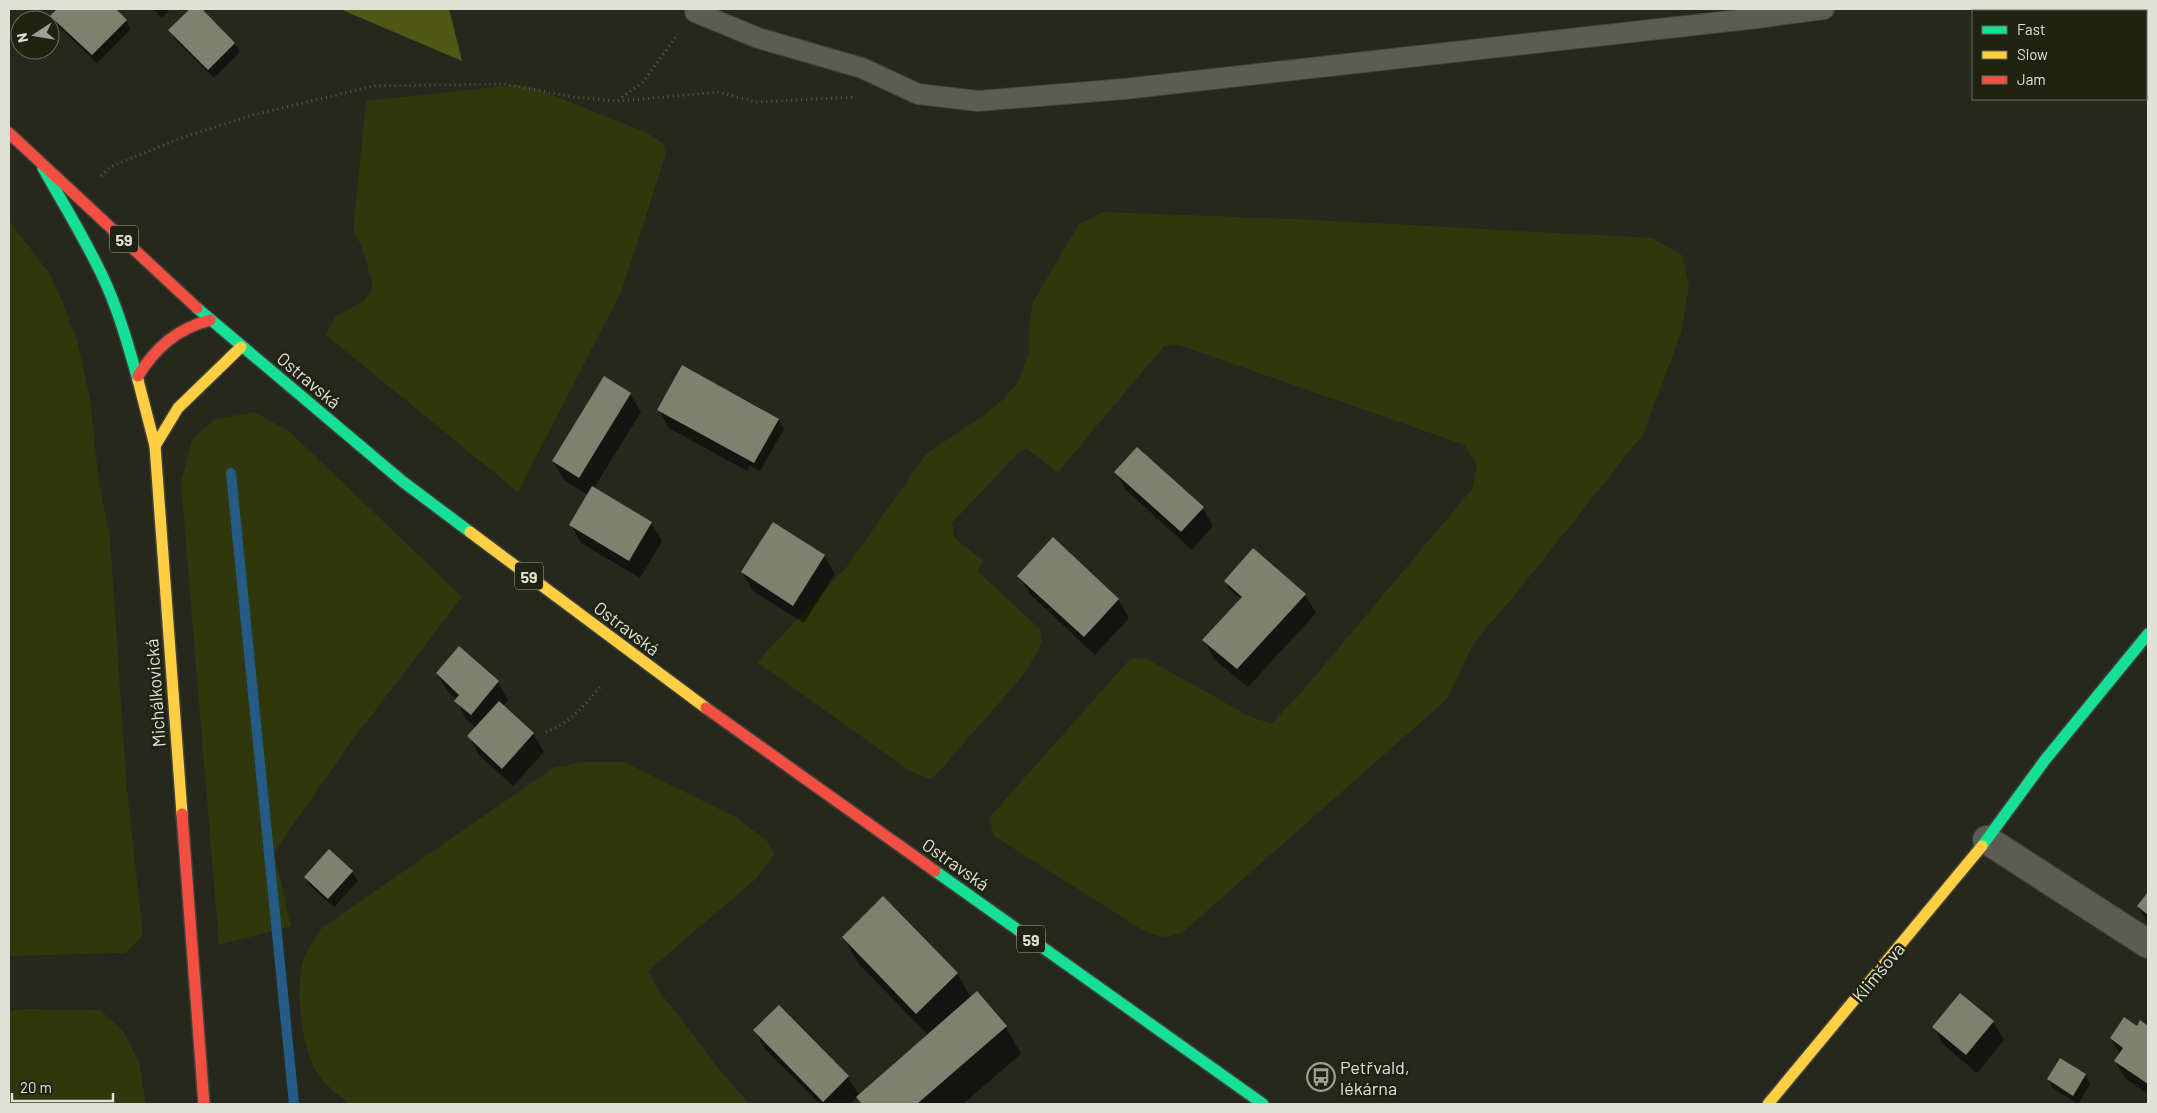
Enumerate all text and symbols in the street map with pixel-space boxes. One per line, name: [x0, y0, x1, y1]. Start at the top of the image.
north arrow: [10, 10, 60, 60]
legend: [1972, 10, 2147, 100]
text: Fast: [2017, 20, 2045, 38]
text: N: [13, 31, 31, 44]
text: Slow: [2017, 45, 2048, 63]
text: Jam: [2017, 70, 2046, 88]
road number: 59: [110, 225, 138, 252]
street label: Ostravská: [273, 347, 345, 413]
road number: 59: [515, 562, 543, 590]
street label: Ostravská: [590, 596, 664, 660]
street label: Michálkovická: [140, 638, 170, 748]
street label: Ostravská: [918, 833, 994, 895]
road number: 59: [1017, 926, 1045, 952]
street label: Klimšova: [1847, 938, 1909, 1006]
place label: Petřvald, lékárna: [1340, 1056, 1410, 1099]
bus stop icon: Petřvald, lékárna: [1306, 1062, 1336, 1092]
scale bar: [12, 1070, 114, 1102]
text: 20 m: [20, 1078, 52, 1096]

